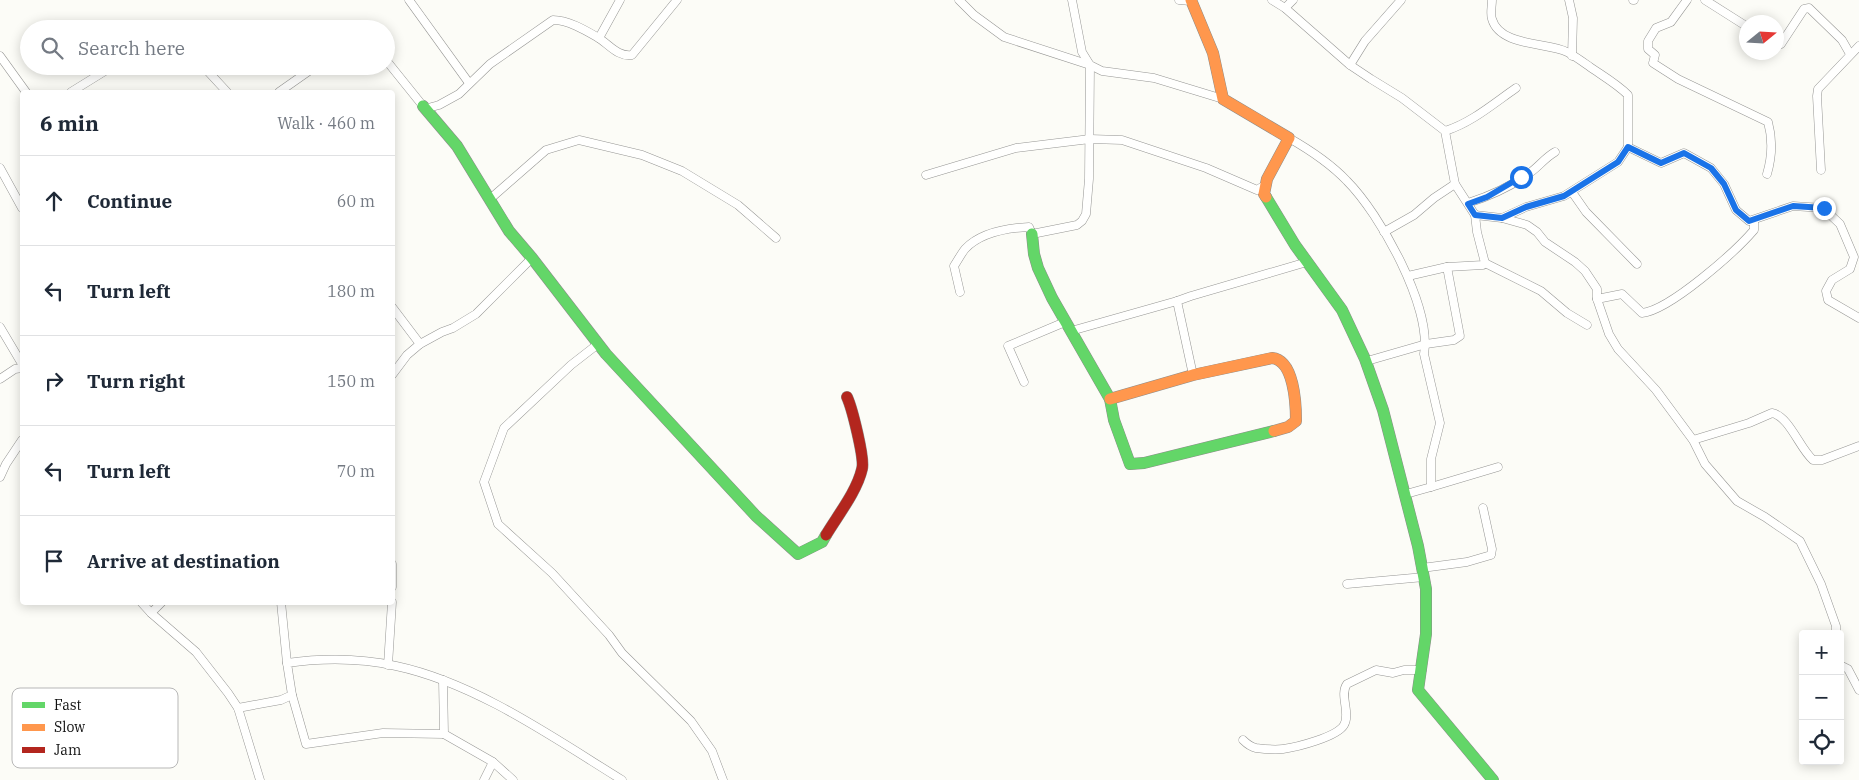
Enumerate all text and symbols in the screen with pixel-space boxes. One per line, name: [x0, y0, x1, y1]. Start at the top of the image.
north arrow: [1739, 15, 1784, 60]
search box: [20, 20, 395, 75]
icon: search: [38, 34, 66, 62]
text: Search here: [78, 36, 185, 60]
text: 6 min: [40, 109, 99, 137]
text: Walk · 460 m: [277, 113, 375, 133]
route start: [1510, 166, 1533, 189]
icon: ahead: [40, 187, 68, 215]
text: Continue: [87, 189, 172, 213]
text: 60 m: [337, 191, 375, 211]
route end: [1813, 197, 1836, 220]
icon: left: [40, 277, 68, 305]
text: Turn left: [87, 279, 170, 303]
text: 180 m: [327, 281, 375, 301]
icon: right: [40, 367, 68, 395]
text: Turn right: [87, 369, 185, 393]
text: 150 m: [327, 371, 375, 391]
icon: left: [40, 457, 68, 485]
text: Turn left: [87, 459, 170, 483]
text: 70 m: [337, 461, 375, 481]
icon: arrive: [40, 547, 68, 575]
text: Arrive at destination: [87, 549, 280, 573]
map controls: [1799, 630, 1844, 765]
button: +: [1799, 630, 1844, 675]
button: −: [1799, 675, 1844, 720]
legend: [12, 688, 178, 768]
text: Fast: [54, 696, 82, 714]
text: Slow: [54, 718, 85, 736]
button: locate: [1799, 720, 1844, 765]
text: Jam: [54, 741, 81, 759]

